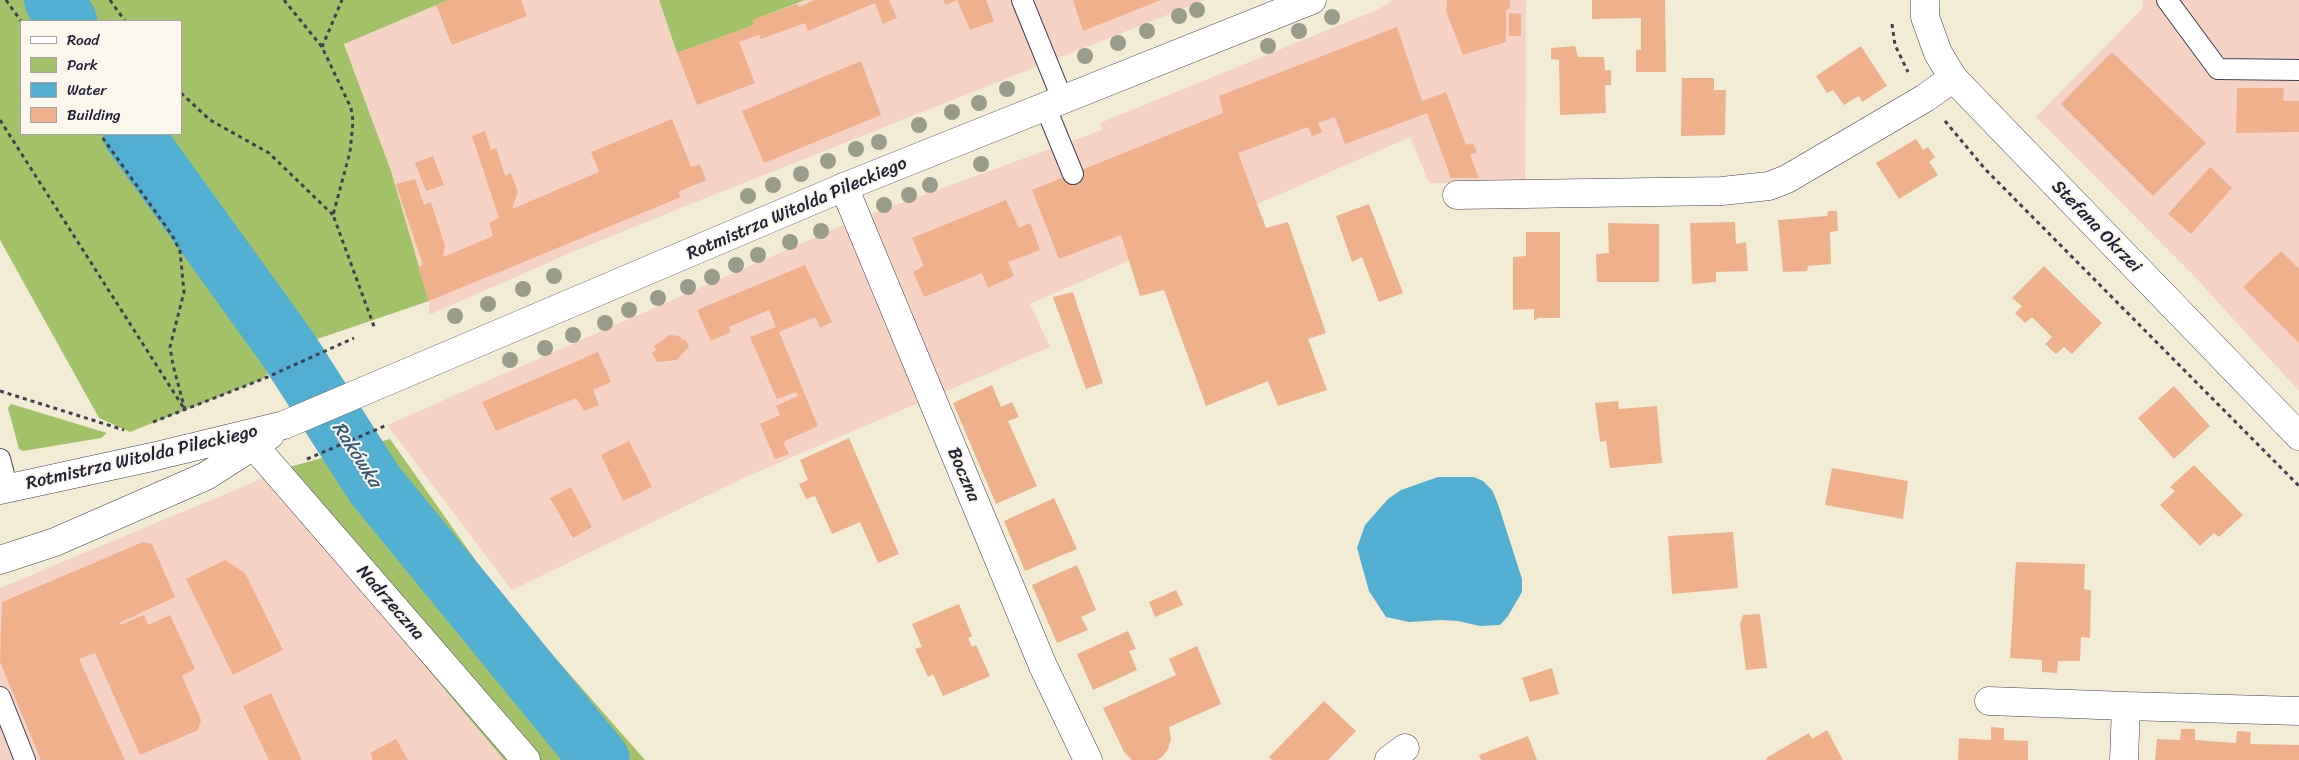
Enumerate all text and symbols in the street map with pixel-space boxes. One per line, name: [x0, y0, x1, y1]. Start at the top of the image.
legend: [20, 20, 182, 135]
text: Road: [67, 27, 99, 53]
text: Park: [67, 52, 98, 78]
text: Water: [67, 77, 107, 103]
text: Building: [67, 102, 121, 128]
street label: Rotmistrza Witolda Pileckiego: [684, 153, 910, 265]
street label: Stefana Okrzei: [2047, 176, 2145, 278]
water label: Rakówka: [326, 418, 386, 492]
street label: Rotmistrza Witolda Pileckiego: [24, 421, 260, 495]
street label: Boczna: [942, 445, 984, 505]
street label: Nadrzeczna: [351, 561, 429, 645]

